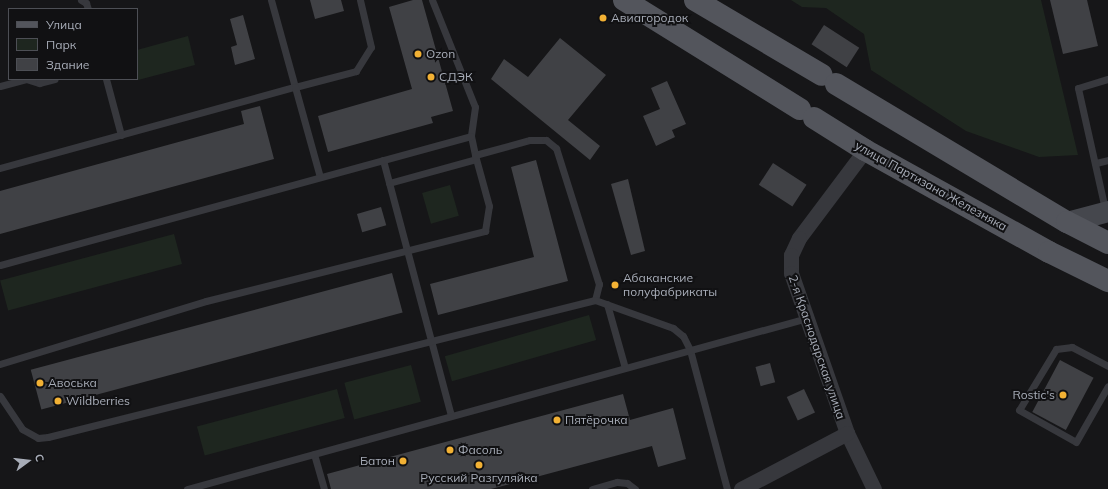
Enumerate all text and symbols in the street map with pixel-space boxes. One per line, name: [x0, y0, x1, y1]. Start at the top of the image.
legend: [8, 8, 138, 80]
place label: Авиагородок: [611, 11, 688, 25]
marker: Авиагородок: [598, 13, 608, 23]
text: Улица: [46, 17, 82, 32]
text: Парк: [46, 37, 76, 52]
place label: Ozon: [426, 47, 455, 61]
marker: Ozon: [413, 49, 423, 59]
text: Здание: [46, 57, 89, 72]
place label: СДЭК: [439, 70, 473, 84]
marker: СДЭК: [426, 72, 436, 82]
street label: улица Партизана Железняка: [853, 138, 1009, 234]
place label: Абаканские полуфабрикаты: [623, 271, 717, 299]
street label: 2-я Краснодарская улица: [786, 273, 848, 421]
marker: Абаканские полуфабрикаты: [610, 280, 620, 290]
place label: Авоська: [48, 376, 97, 390]
marker: Авоська: [35, 378, 45, 388]
place label: Rostic's: [1012, 388, 1055, 402]
marker: Rostic's: [1058, 390, 1068, 400]
place label: Wildberries: [66, 394, 130, 408]
marker: Wildberries: [53, 396, 63, 406]
place label: Пятёрочка: [565, 413, 628, 427]
marker: Пятёрочка: [552, 415, 562, 425]
north arrow: [8, 441, 48, 481]
place label: Фасоль: [458, 443, 502, 457]
marker: Фасоль: [445, 445, 455, 455]
text: С: [32, 452, 47, 463]
place label: Батон: [360, 454, 395, 468]
marker: Батон: [398, 456, 408, 466]
marker: Русский Разгуляйка: [474, 460, 484, 470]
place label: Русский Разгуляйка: [420, 471, 538, 485]

